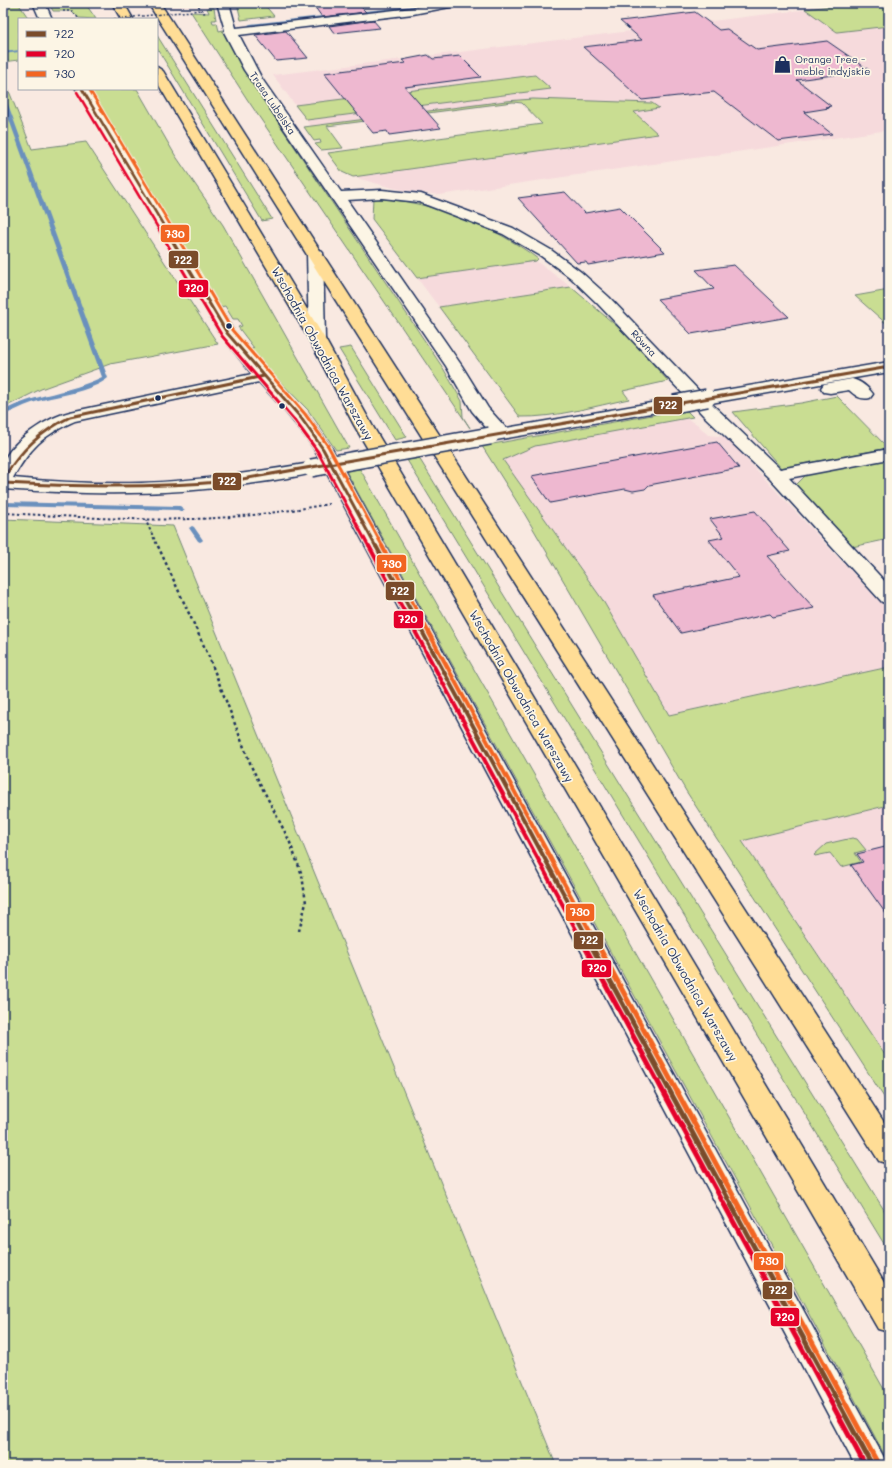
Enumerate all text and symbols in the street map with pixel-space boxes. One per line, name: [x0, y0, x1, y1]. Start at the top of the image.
legend: [18, 18, 158, 90]
text: 722: [54, 25, 74, 41]
text: 720: [54, 45, 75, 61]
place label: Orange Tree - meble indyjskie: [795, 52, 870, 78]
shop icon: Orange Tree - meble indyjskie: [772, 55, 792, 75]
text: 730: [54, 65, 76, 81]
street label: Trasa Lubelska: [247, 69, 299, 137]
line badge: 730: [160, 224, 190, 243]
text: 730: [165, 226, 185, 241]
line badge: 722: [168, 250, 199, 269]
text: 722: [174, 252, 192, 267]
street label: Wschodnia Obwodnica Warszawy: [268, 263, 378, 443]
line badge: 720: [178, 279, 209, 298]
text: 720: [184, 280, 204, 295]
unlabelled marker: [224, 321, 234, 331]
street label: Równa: [628, 327, 660, 359]
unlabelled marker: [153, 393, 163, 403]
line badge: 722: [653, 396, 683, 415]
text: 722: [659, 397, 677, 412]
unlabelled marker: [277, 401, 287, 411]
line badge: 722: [212, 472, 242, 491]
text: 722: [218, 473, 236, 488]
line badge: 730: [376, 554, 407, 573]
text: 730: [382, 556, 402, 571]
line badge: 722: [385, 581, 415, 601]
text: 722: [391, 583, 409, 598]
street label: Wschodnia Obwodnica Warszawy: [466, 607, 578, 785]
line badge: 720: [393, 610, 424, 629]
text: 720: [398, 611, 418, 626]
street label: Wschodnia Obwodnica Warszawy: [630, 886, 742, 1064]
line badge: 730: [565, 903, 595, 922]
text: 730: [570, 904, 590, 919]
line badge: 722: [573, 931, 604, 950]
text: 722: [580, 932, 598, 947]
line badge: 720: [581, 959, 612, 978]
text: 720: [587, 960, 607, 975]
line badge: 730: [753, 1252, 784, 1271]
text: 730: [759, 1253, 779, 1268]
line badge: 722: [762, 1281, 793, 1300]
text: 722: [769, 1282, 787, 1297]
line badge: 720: [770, 1307, 800, 1327]
text: 720: [775, 1309, 795, 1324]

